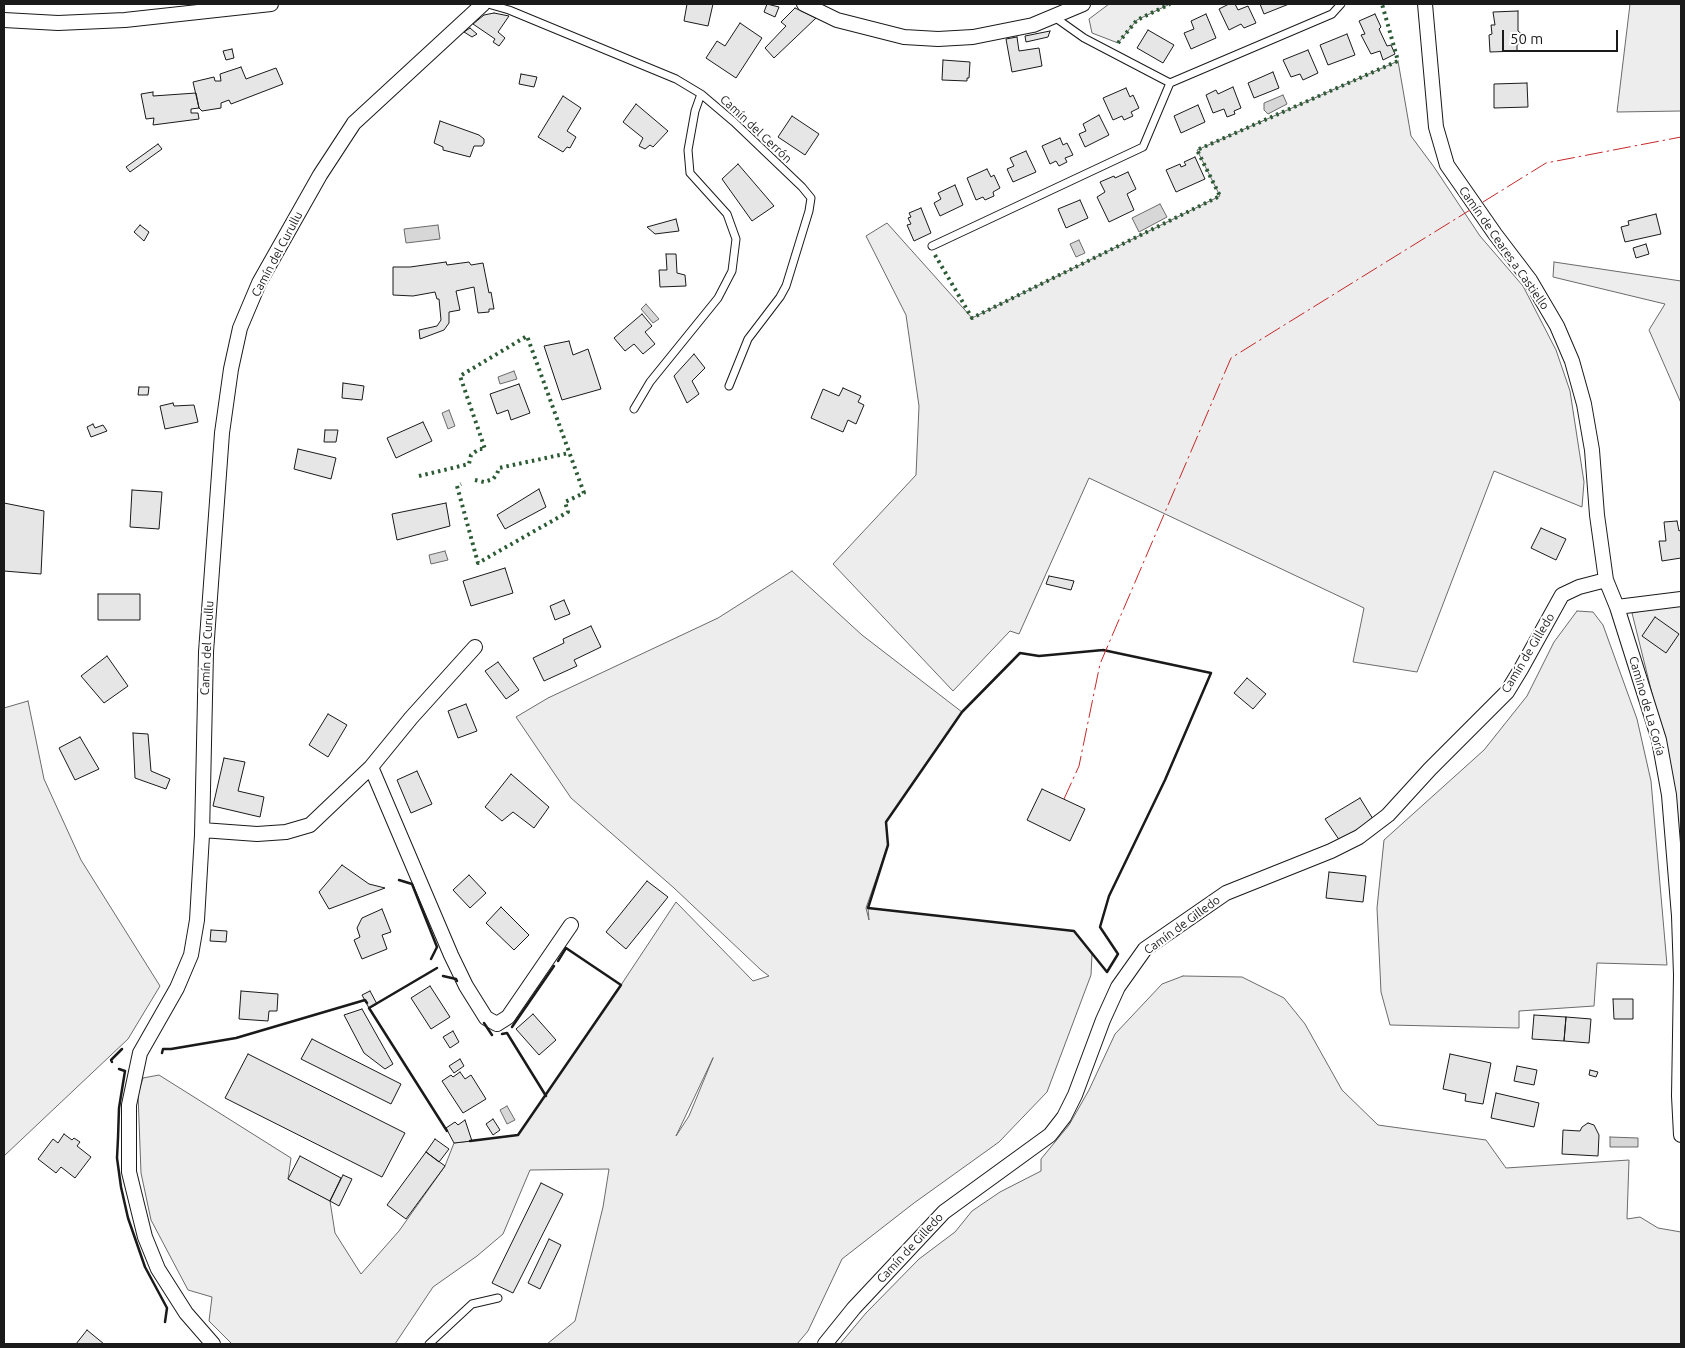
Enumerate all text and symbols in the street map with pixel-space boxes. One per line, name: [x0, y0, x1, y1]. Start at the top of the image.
scale bar: [1505, 20, 1621, 52]
text: 50 m: [1510, 30, 1543, 47]
street label: Camín del Cerrón: [717, 92, 795, 166]
street label: Camín de Ceares a Castiello: [1456, 184, 1552, 312]
street label: Camín del Curullu: [248, 209, 306, 299]
street label: Camín del Curullu: [197, 600, 217, 696]
street label: Camín de Gilledo: [1498, 610, 1558, 696]
street label: Camino de La Coría: [1626, 655, 1668, 757]
street label: Camín de Gilledo: [1141, 893, 1223, 957]
street label: Camín de Gilledo: [874, 1210, 946, 1286]

